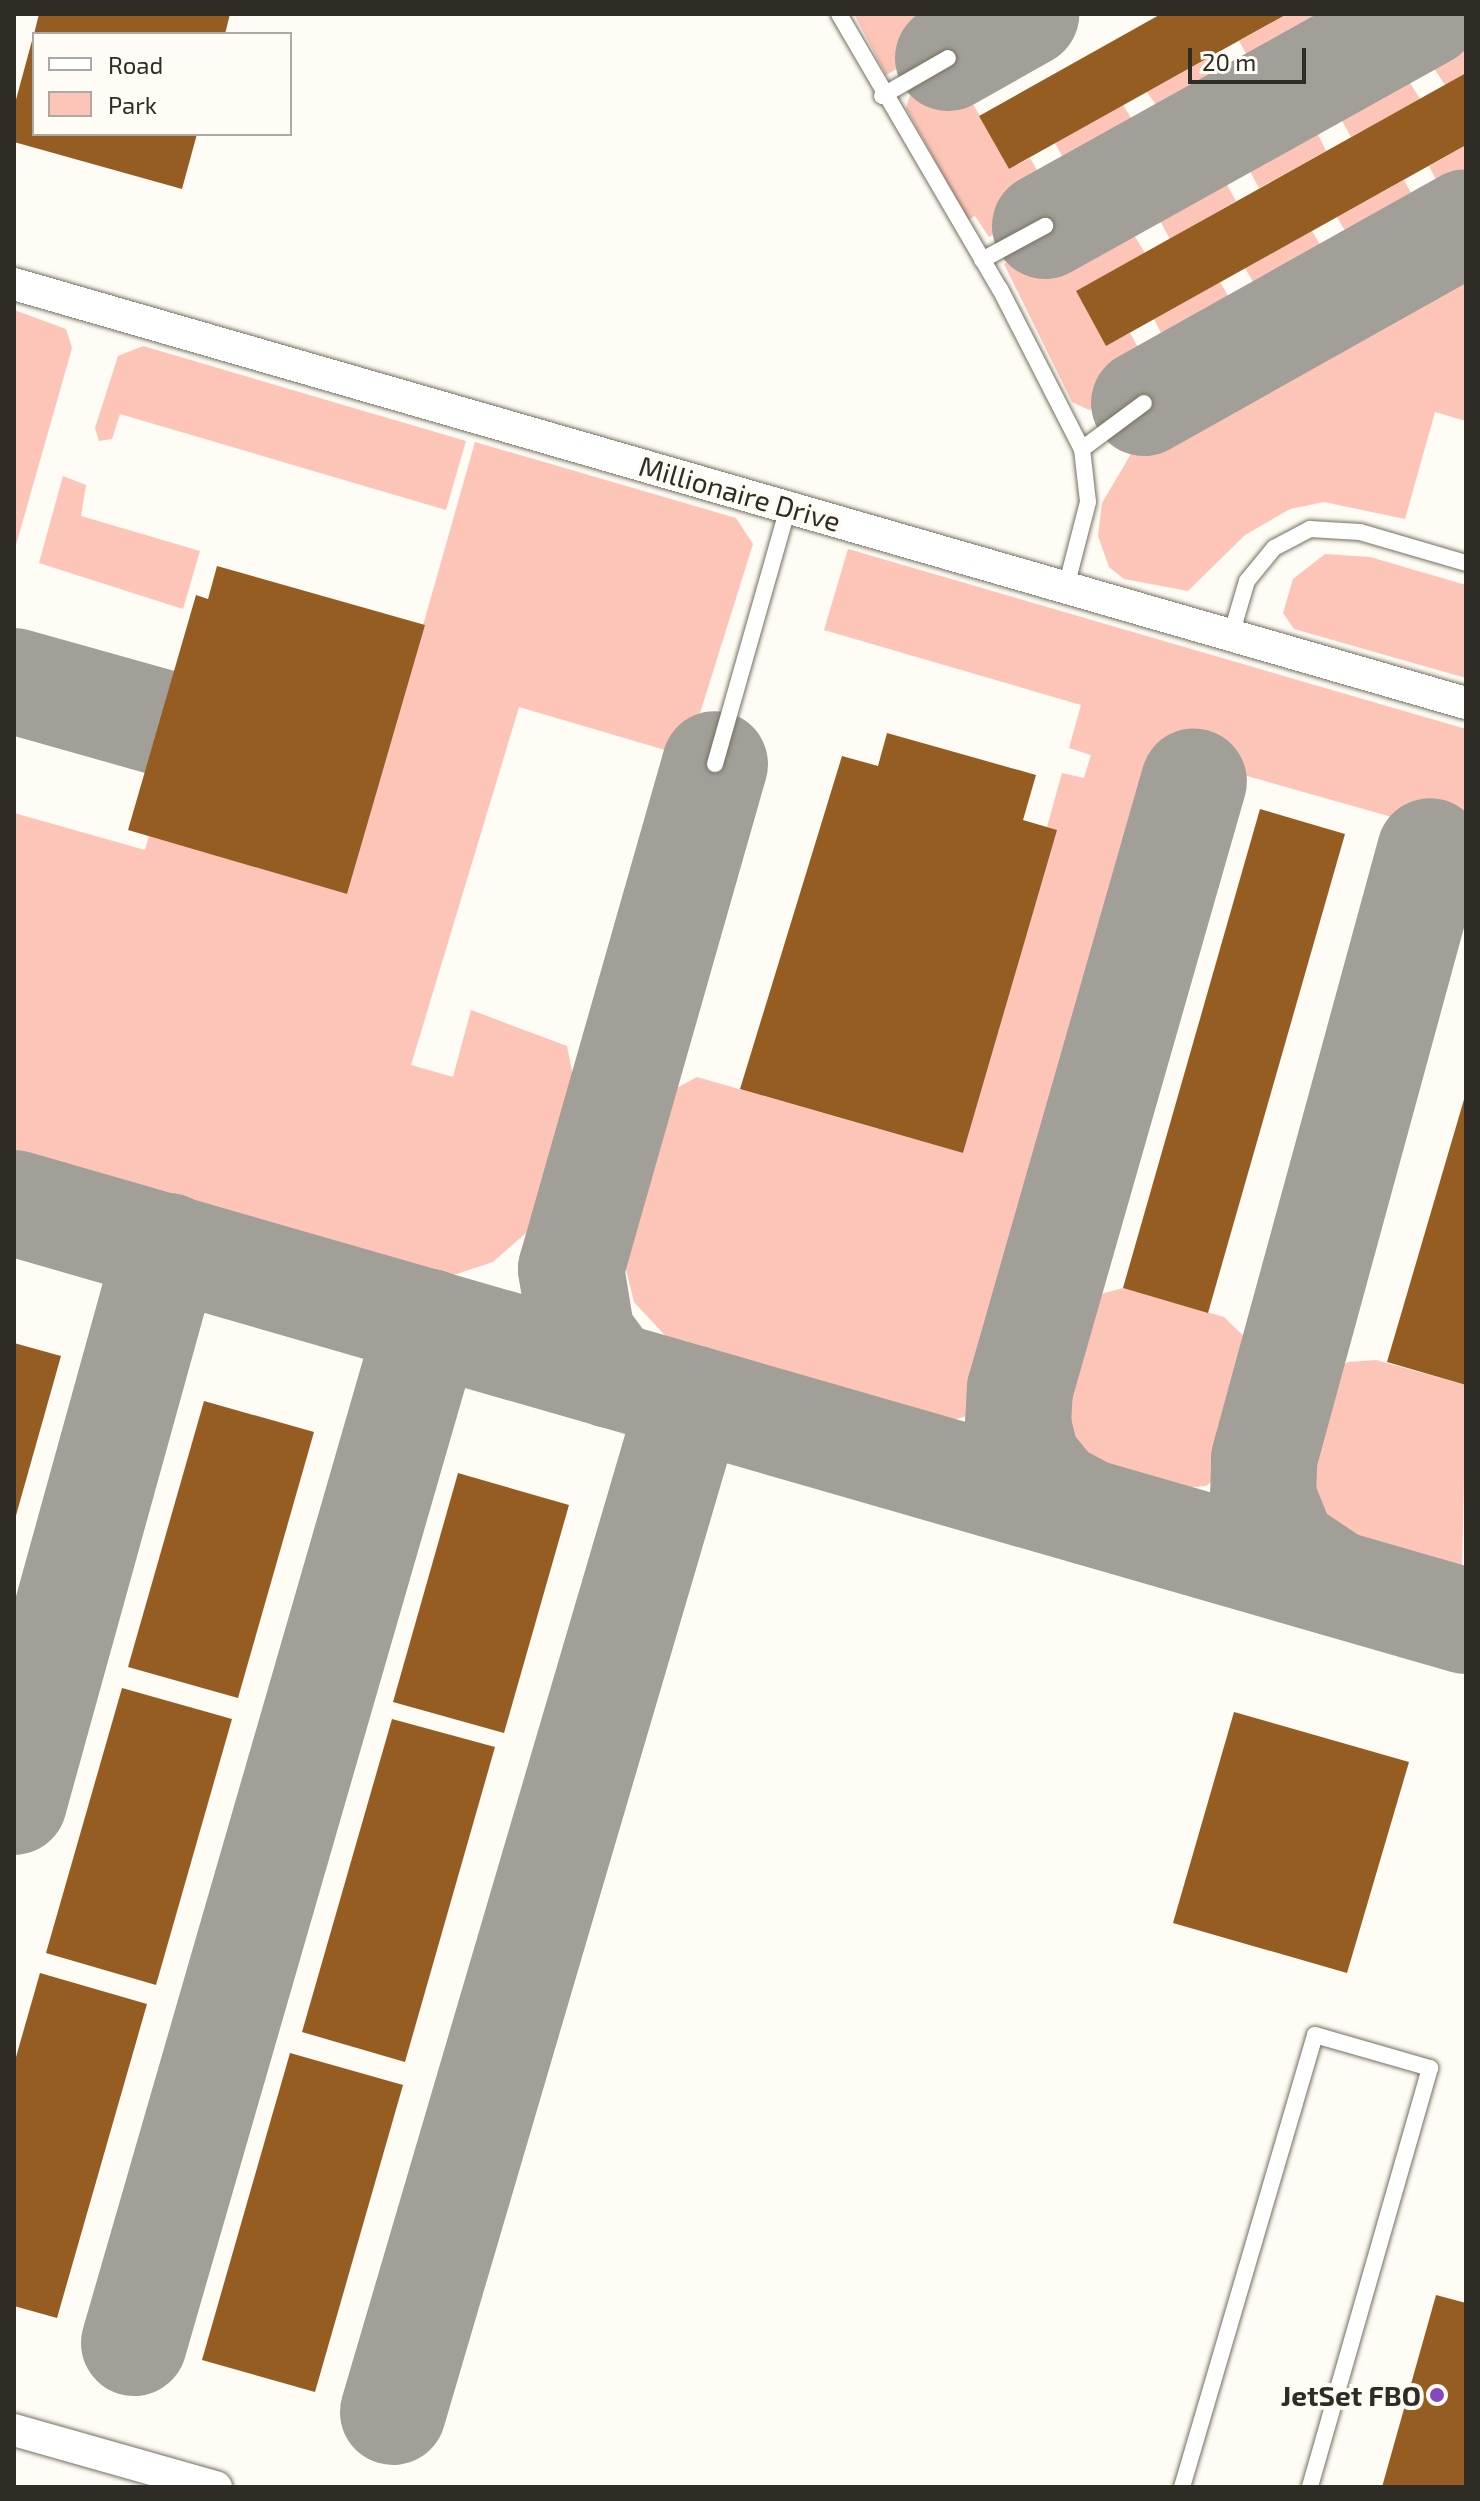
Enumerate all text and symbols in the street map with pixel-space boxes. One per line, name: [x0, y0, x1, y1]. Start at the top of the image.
legend: [32, 32, 292, 136]
scale bar: [1192, 32, 1310, 82]
text: 20 m: [1202, 47, 1256, 76]
text: Road: [108, 50, 163, 79]
text: Park: [108, 90, 157, 119]
street label: Millionaire Drive: [635, 448, 845, 538]
place label: JetSet FBO: [1281, 2378, 1421, 2412]
marker: JetSet FBO: [1428, 2386, 1446, 2404]

